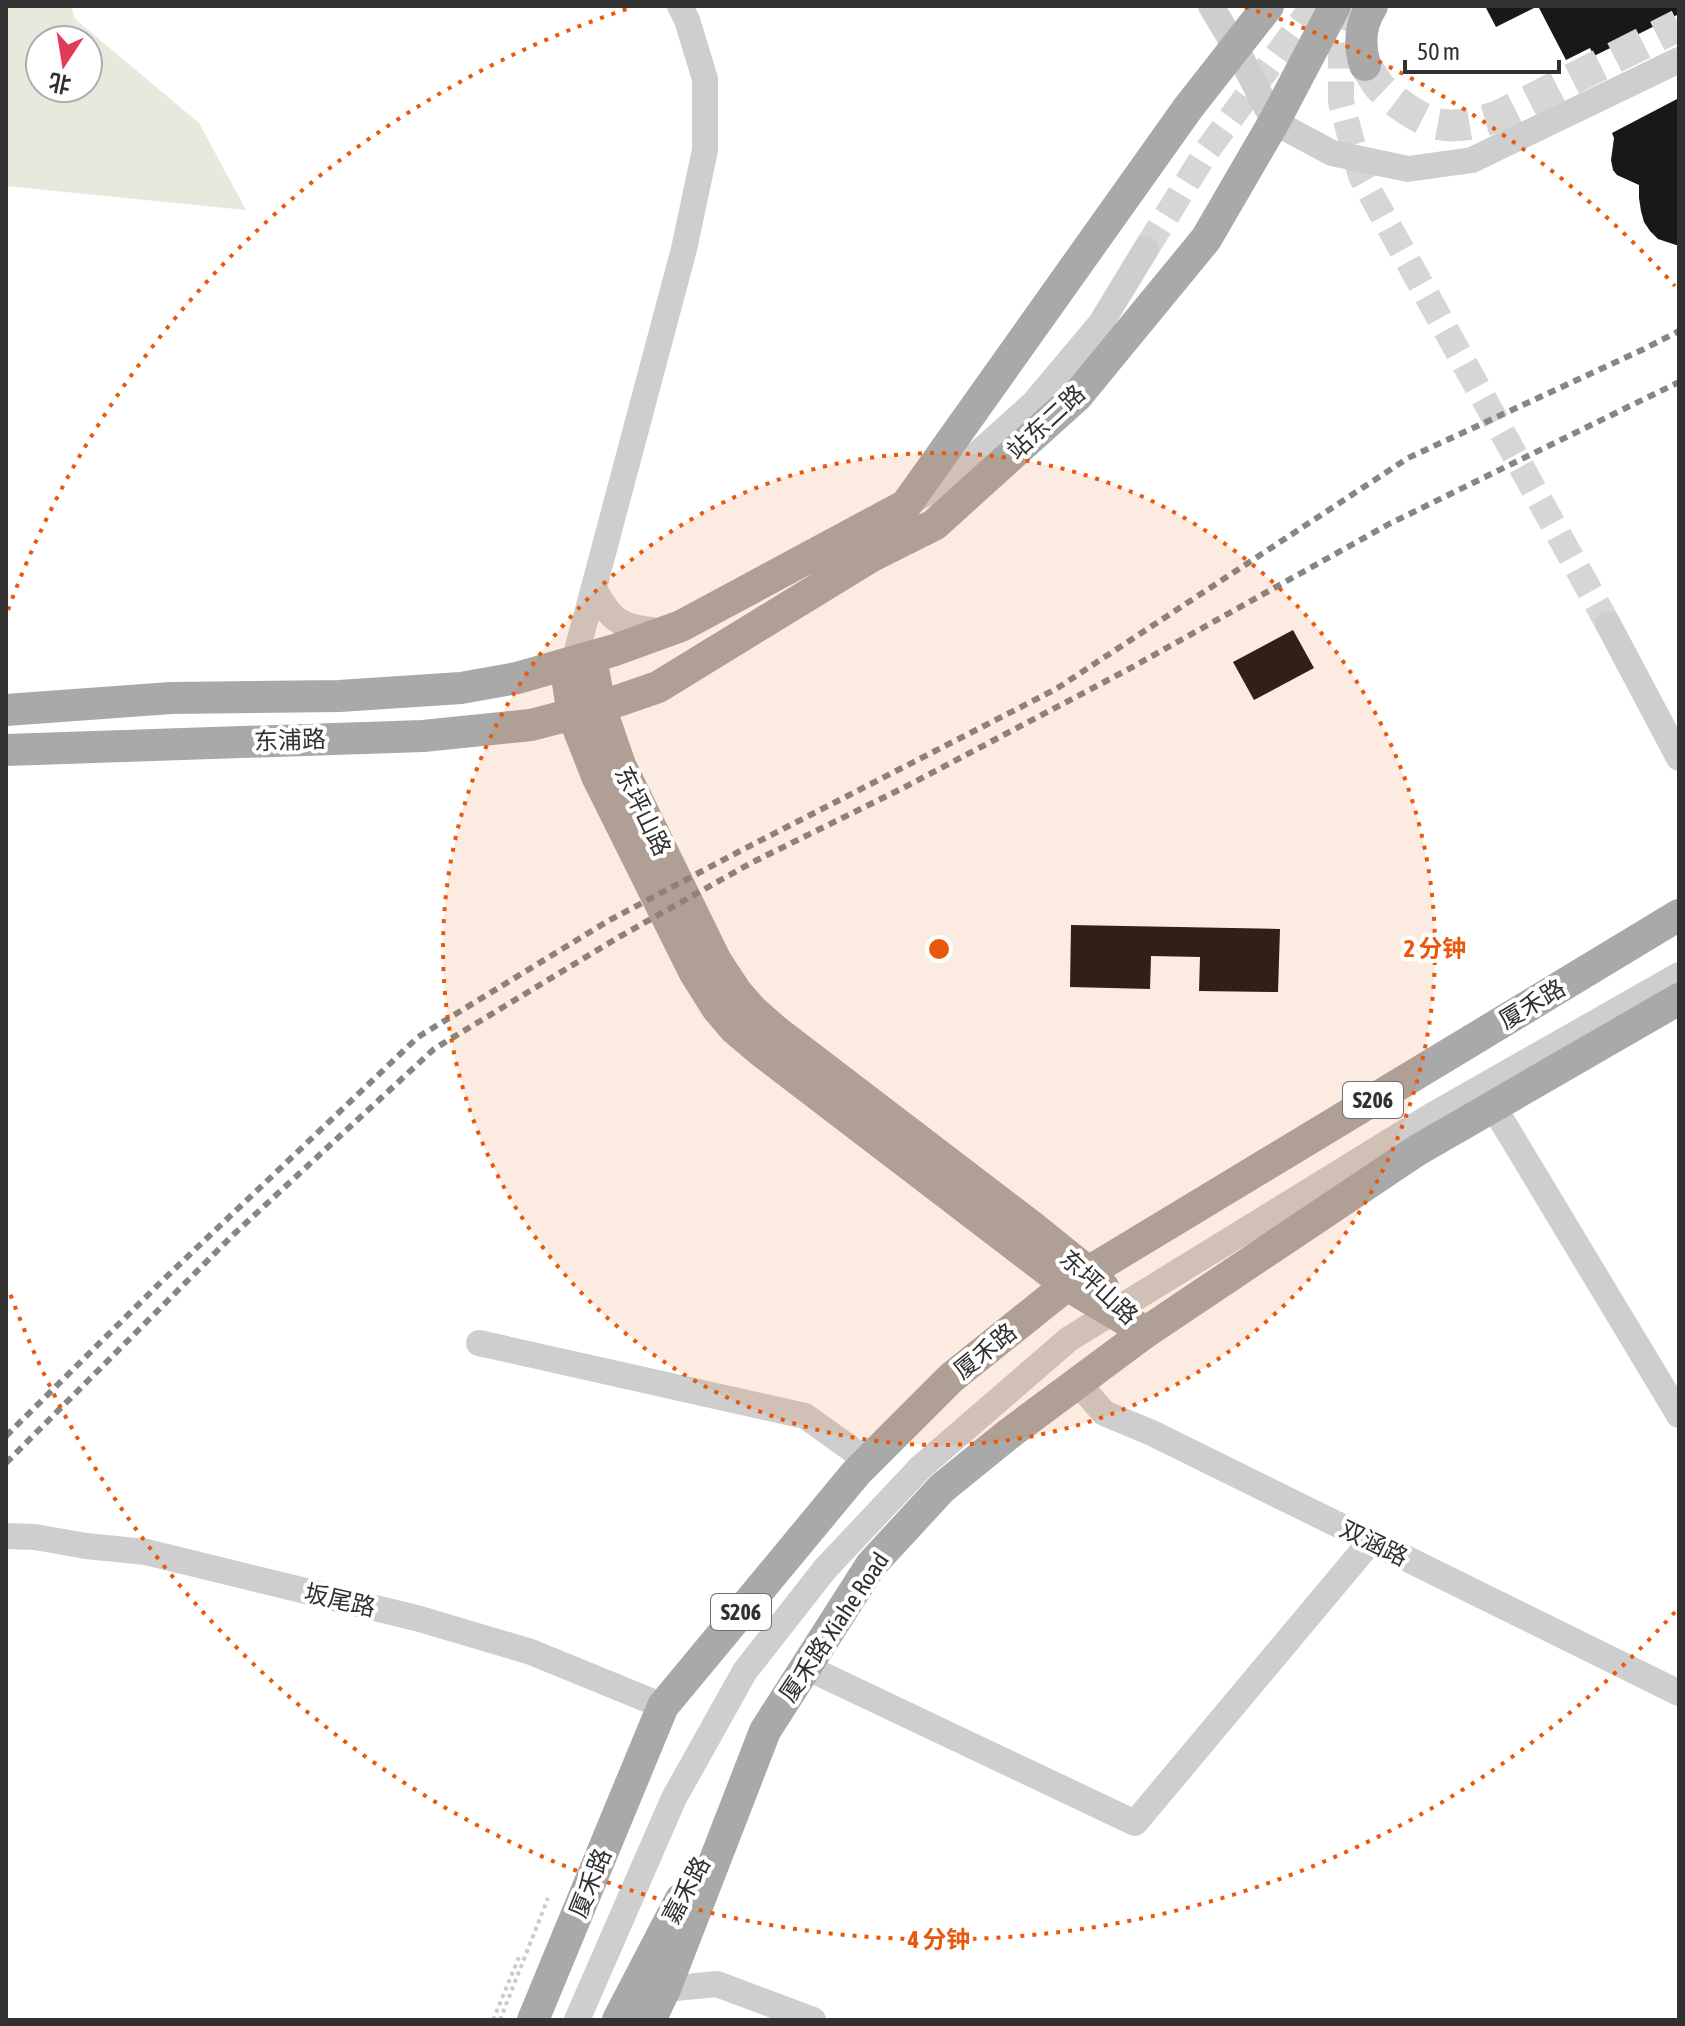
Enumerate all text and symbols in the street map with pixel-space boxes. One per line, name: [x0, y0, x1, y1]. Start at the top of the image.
north arrow: [24, 24, 104, 104]
scale bar: [1405, 24, 1559, 74]
text: 50 m: [1417, 38, 1460, 65]
text: 北: [46, 69, 73, 99]
street label: 站东二路: [1002, 379, 1090, 465]
street label: 东浦路: [254, 725, 326, 755]
street label: 东坪山路: [610, 762, 676, 860]
centre of rings: [925, 935, 953, 963]
text: 2 分钟: [1404, 935, 1466, 962]
street label: 厦禾路: [1494, 974, 1570, 1034]
road number: S206: [1343, 1082, 1403, 1118]
street label: 东坪山路: [1055, 1244, 1143, 1330]
street label: 厦禾路: [949, 1318, 1021, 1384]
street label: 双涵路: [1336, 1515, 1412, 1571]
street label: 厦禾路 Xiahe Road: [774, 1547, 894, 1707]
street label: 坂尾路: [302, 1579, 378, 1621]
road number: S206: [711, 1594, 771, 1630]
street label: 厦禾路: [564, 1845, 616, 1921]
street label: 嘉禾路: [657, 1852, 715, 1928]
text: 4 分钟: [907, 1926, 970, 1953]

